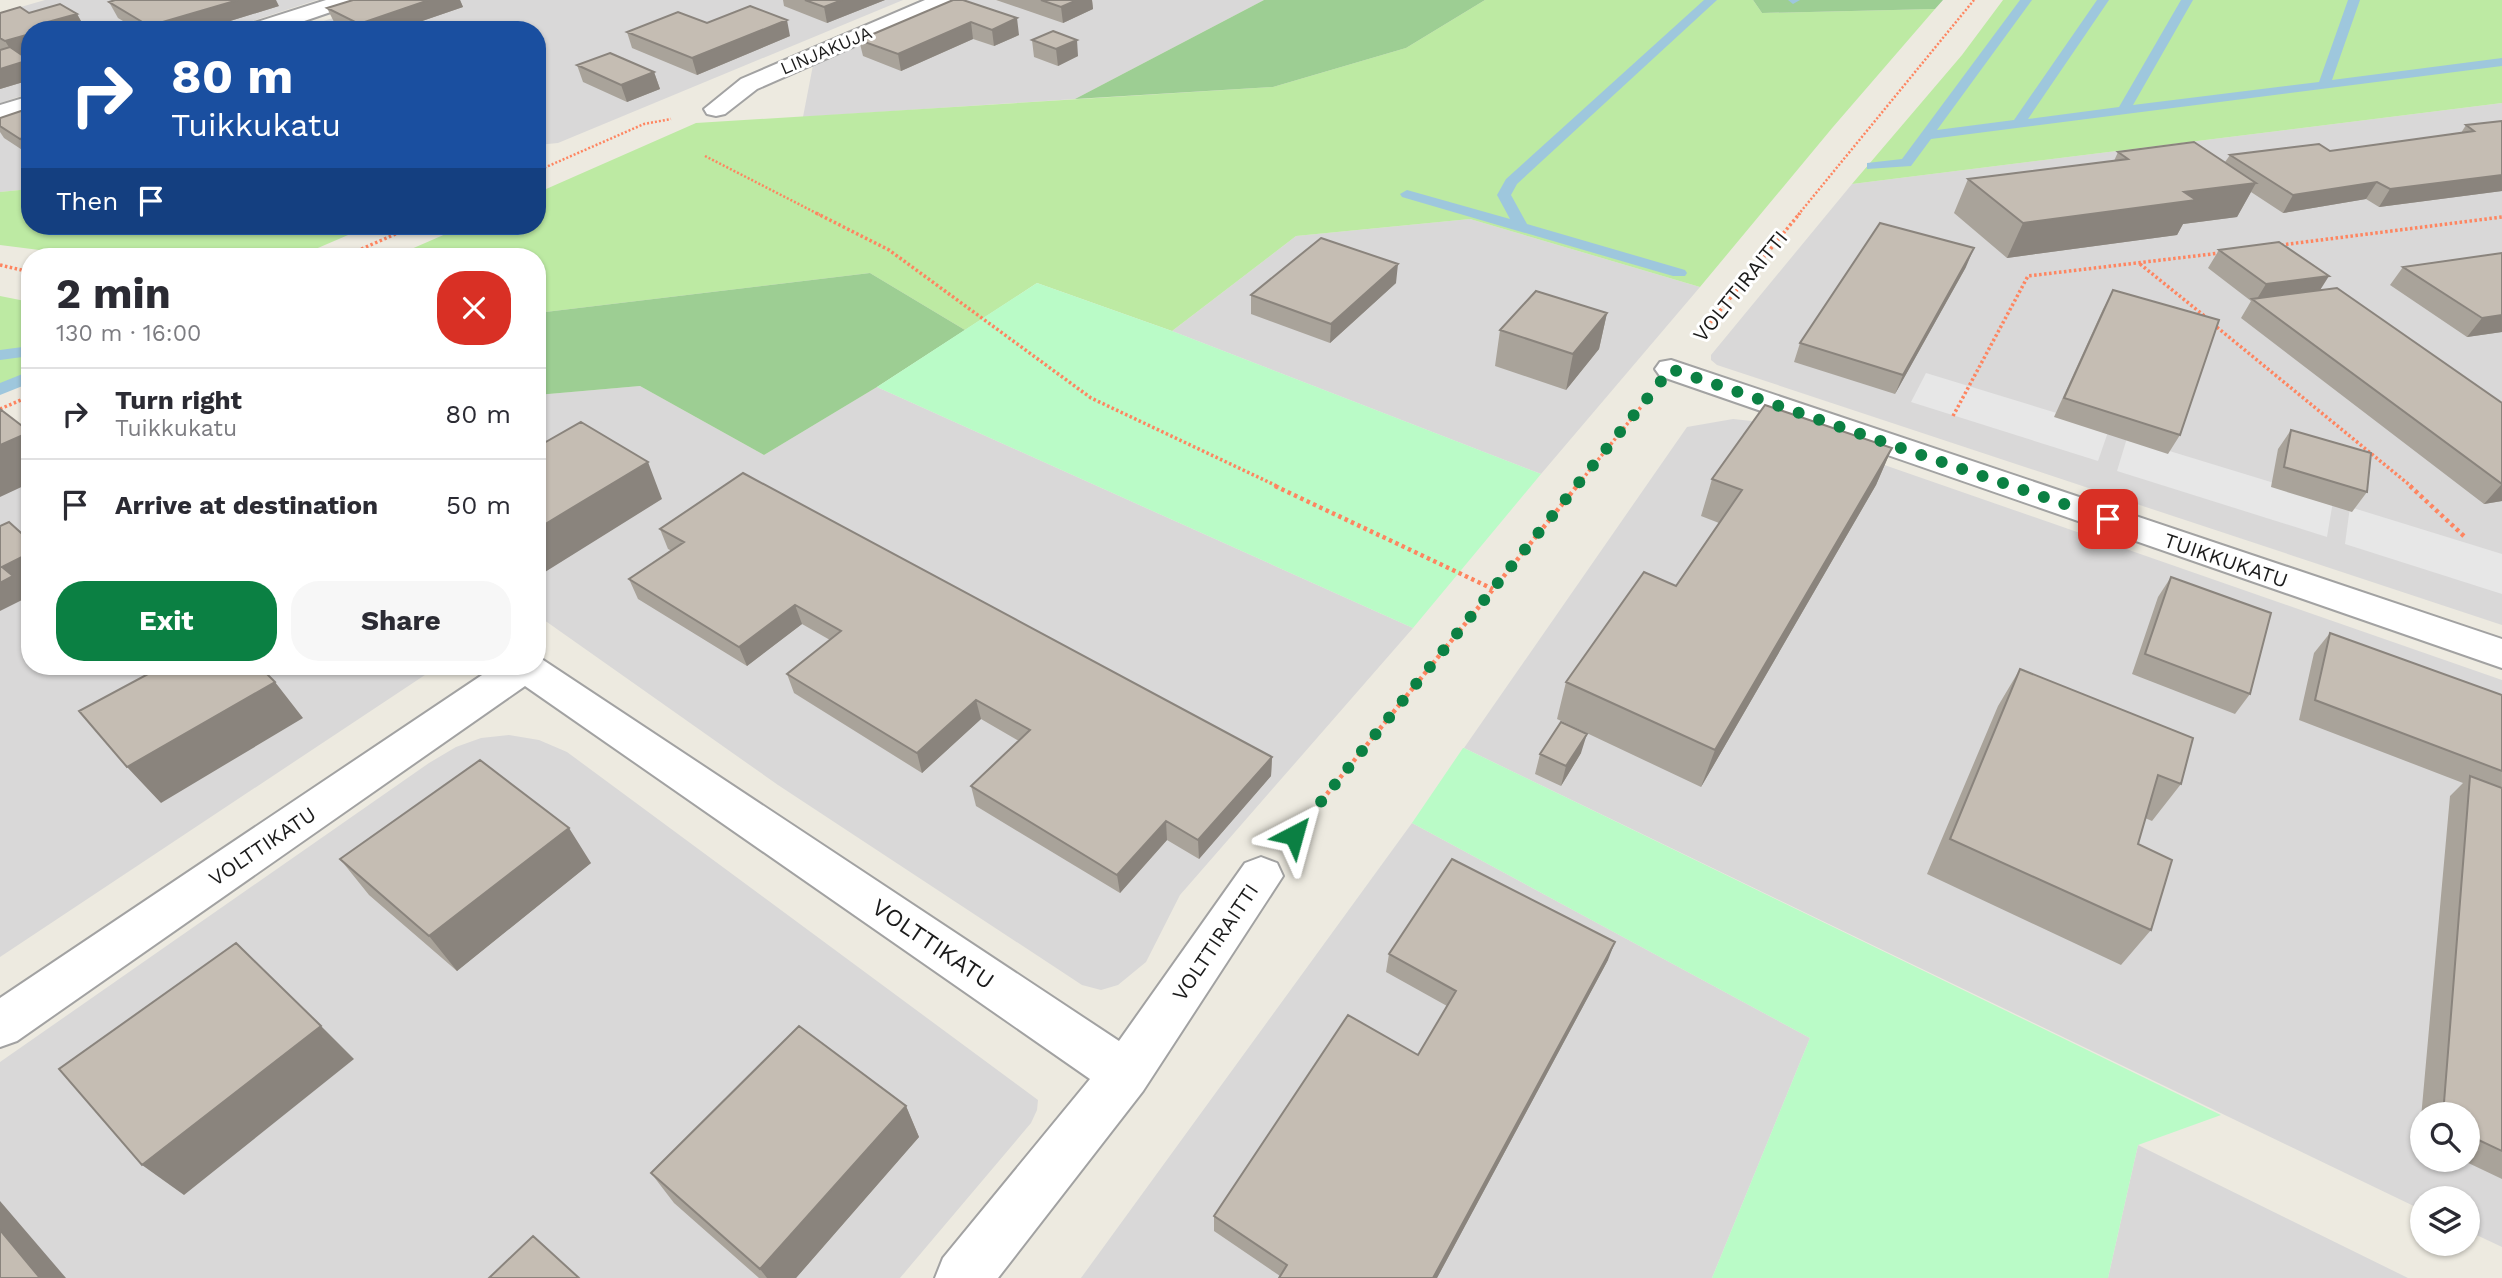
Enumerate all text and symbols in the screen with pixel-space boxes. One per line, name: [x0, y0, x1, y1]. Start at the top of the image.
street label: LINJAKUJA: [777, 21, 875, 79]
text: 80 m: [171, 47, 293, 105]
icon: right: [56, 49, 147, 140]
text: Tuikkukatu: [171, 106, 341, 144]
icon: arrive: [132, 182, 170, 220]
text: Then: [56, 186, 118, 216]
street label: VOLTTIRAITTI: [1687, 225, 1793, 347]
text: 2 min: [56, 269, 171, 318]
button: close: [437, 271, 511, 345]
text: 130 m · 16:00: [56, 320, 201, 347]
text: Turn right: [115, 385, 242, 415]
icon: right: [56, 395, 94, 433]
text: 80 m: [445, 399, 511, 429]
text: Tuikkukatu: [115, 415, 237, 442]
icon: arrive: [56, 486, 94, 524]
pin: [2078, 489, 2138, 549]
text: Arrive at destination: [115, 490, 378, 520]
text: 50 m: [446, 490, 511, 520]
icon: arrive: [2089, 500, 2127, 538]
street label: TUIKKUKATU: [2161, 527, 2291, 593]
button: Exit: [56, 581, 277, 661]
button: Share: [291, 581, 511, 661]
position arrow: [1257, 798, 1331, 872]
street label: VOLTTIKATU: [204, 801, 320, 891]
street label: VOLTTIRAITTI: [1167, 879, 1263, 1005]
street label: VOLTTIKATU: [867, 893, 999, 995]
map controls: [2410, 1102, 2480, 1256]
button: search: [2410, 1102, 2480, 1172]
button: layers: [2410, 1186, 2480, 1256]

